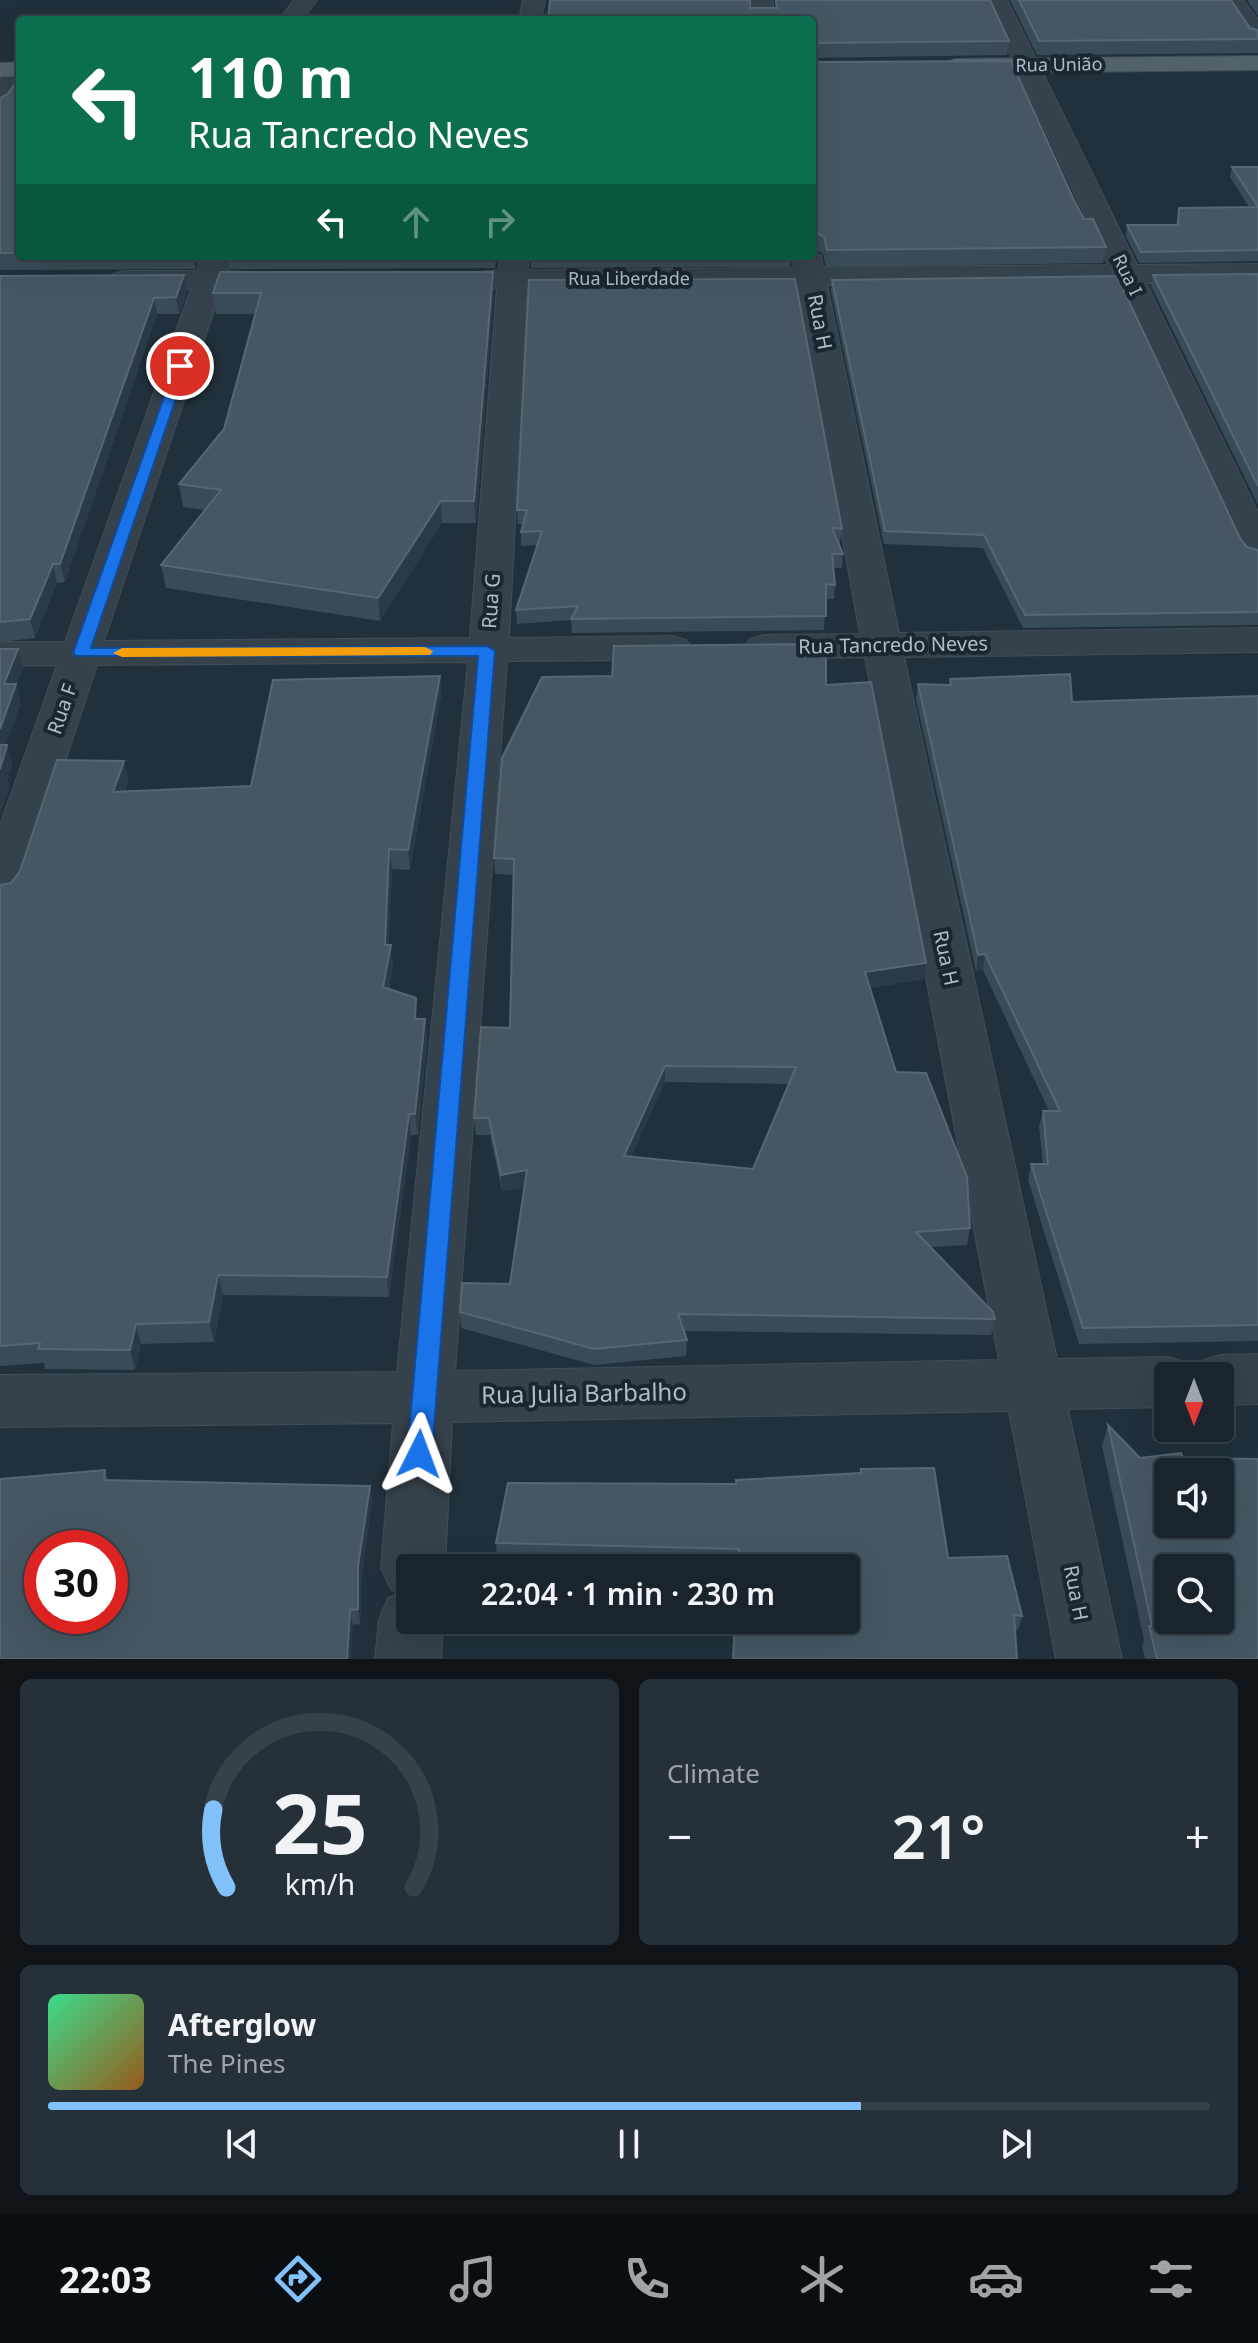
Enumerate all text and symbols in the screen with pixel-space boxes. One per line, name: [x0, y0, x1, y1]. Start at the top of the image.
text: 110 m: [188, 38, 353, 114]
icon: left: [56, 48, 160, 152]
street label: Rua União: [1015, 51, 1103, 77]
text: Rua Tancredo Neves: [188, 110, 530, 159]
icon: left: [310, 200, 354, 244]
icon: ahead: [394, 200, 438, 244]
icon: right: [478, 200, 522, 244]
street label: Rua I: [1108, 250, 1148, 299]
street label: Rua Liberdade: [568, 266, 690, 290]
street label: Rua H: [802, 292, 839, 352]
pin: [146, 332, 214, 400]
icon: arrive: [158, 344, 202, 388]
street label: Rua G: [475, 572, 506, 630]
street label: Rua Tancredo Neves: [798, 629, 988, 660]
street label: Rua F: [40, 680, 83, 738]
street label: Rua H: [927, 928, 966, 988]
north arrow: [1154, 1362, 1234, 1442]
map controls: [1154, 1362, 1234, 1634]
street label: Rua Julia Barbalho: [481, 1374, 687, 1411]
position arrow: [377, 1412, 461, 1496]
button: sound: [1154, 1458, 1234, 1538]
speed limit sign: 30: [24, 1530, 128, 1634]
button: search: [1154, 1554, 1234, 1634]
street label: Rua H: [1058, 1563, 1095, 1623]
text: 22:04 · 1 min · 230 m: [481, 1573, 775, 1614]
text: Climate: [667, 1755, 760, 1791]
text: 25: [272, 1765, 367, 1878]
text: 21°: [891, 1795, 986, 1877]
text: −: [667, 1806, 692, 1866]
text: +: [1185, 1806, 1210, 1866]
text: km/h: [284, 1864, 355, 1903]
text: Afterglow: [168, 2004, 316, 2045]
text: The Pines: [168, 2045, 286, 2081]
icon: previous: [220, 2122, 264, 2166]
icon: pause: [607, 2122, 651, 2166]
icon: next: [994, 2122, 1038, 2166]
icon: directions: [270, 2251, 326, 2307]
icon: music: [445, 2251, 501, 2307]
icon: phone: [619, 2251, 675, 2307]
icon: climate: [794, 2251, 850, 2307]
icon: car: [968, 2251, 1024, 2307]
icon: filters: [1143, 2251, 1199, 2307]
text: 22:03: [59, 2255, 152, 2304]

